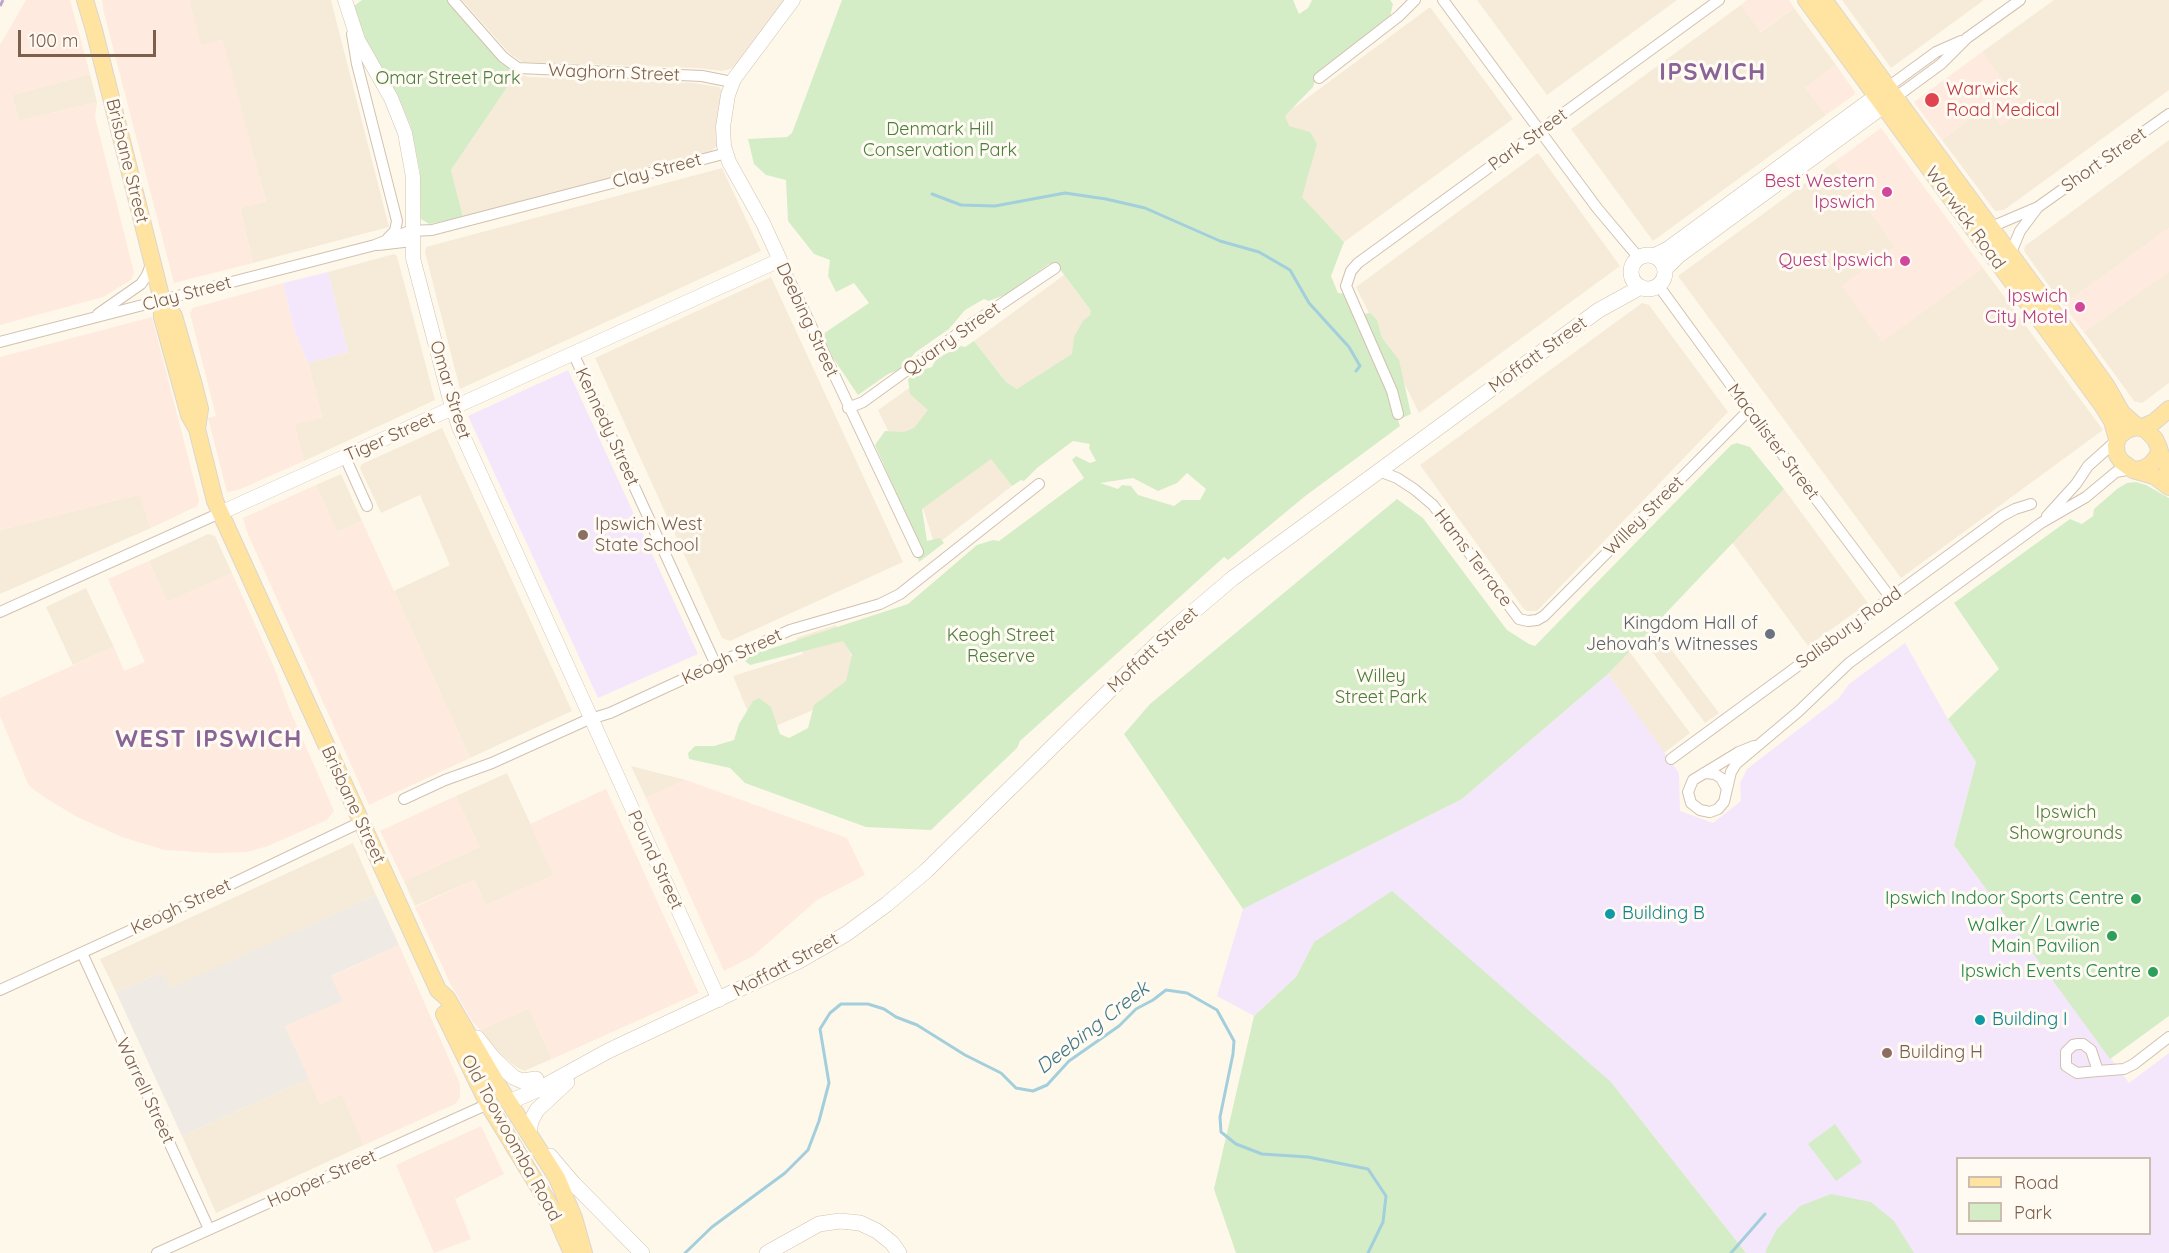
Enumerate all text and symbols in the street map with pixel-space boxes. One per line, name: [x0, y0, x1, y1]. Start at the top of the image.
scale bar: [21, 18, 159, 56]
text: 100 m: [29, 29, 78, 52]
district label: IPSWICH: [1659, 59, 1767, 87]
street label: Waghorn Street: [548, 60, 680, 86]
park label: Omar Street Park: [375, 68, 521, 90]
place label: Warwick Road Medical: [1946, 79, 2060, 122]
marker: Warwick Road Medical: [1923, 91, 1941, 109]
street label: Brisbane Street: [101, 97, 153, 225]
street label: Park Street: [1484, 104, 1572, 176]
park label: Denmark Hill Conservation Park: [863, 119, 1017, 162]
street label: Short Street: [2058, 123, 2150, 197]
street label: Clay Street: [610, 149, 704, 193]
street label: Warwick Road: [1920, 162, 2010, 274]
place label: Best Western Ipswich: [1764, 171, 1875, 213]
marker: Best Western Ipswich: [1880, 185, 1894, 199]
place label: Quest Ipswich: [1778, 250, 1893, 272]
marker: Quest Ipswich: [1898, 254, 1912, 268]
street label: Deebing Street: [771, 259, 843, 381]
street label: Clay Street: [140, 272, 234, 316]
place label: Ipswich City Motel: [1985, 286, 2068, 328]
street label: Quarry Street: [899, 298, 1005, 380]
marker: Ipswich City Motel: [2073, 300, 2087, 314]
street label: Moffatt Street: [1485, 312, 1591, 398]
street label: Omar Street: [425, 338, 475, 442]
street label: Kennedy Street: [570, 364, 644, 490]
street label: Macalister Street: [1722, 380, 1824, 504]
street label: Tiger Street: [341, 407, 439, 467]
street label: Willey Street: [1600, 472, 1688, 560]
street label: Hams Terrace: [1429, 505, 1517, 611]
place label: Ipswich West State School: [595, 514, 703, 556]
marker: Ipswich West State School: [576, 528, 590, 542]
street label: Salisbury Road: [1792, 582, 1906, 674]
street label: Moffatt Street: [1103, 603, 1203, 697]
place label: Kingdom Hall of Jehovah's Witnesses: [1586, 613, 1758, 656]
street label: Keogh Street: [678, 624, 786, 690]
park label: Keogh Street Reserve: [947, 625, 1055, 668]
marker: Kingdom Hall of Jehovah's Witnesses: [1763, 627, 1777, 641]
park label: Willey Street Park: [1335, 666, 1427, 708]
district label: WEST IPSWICH: [115, 726, 303, 754]
street label: Brisbane Street: [316, 743, 390, 867]
park label: Ipswich Showgrounds: [2009, 802, 2123, 844]
street label: Pound Street: [623, 807, 687, 913]
street label: Keogh Street: [127, 874, 235, 940]
place label: Ipswich Indoor Sports Centre: [1885, 888, 2124, 910]
marker: Ipswich Indoor Sports Centre: [2129, 892, 2143, 906]
place label: Building B: [1622, 903, 1705, 925]
marker: Building B: [1603, 907, 1617, 921]
place label: Walker / Lawrie Main Pavilion: [1967, 915, 2100, 958]
street label: Moffatt Street: [730, 928, 842, 1002]
marker: Walker / Lawrie Main Pavilion: [2105, 929, 2119, 943]
place label: Ipswich Events Centre: [1960, 961, 2141, 983]
marker: Ipswich Events Centre: [2146, 965, 2160, 979]
water label: Deebing Creek: [1032, 976, 1154, 1080]
place label: Building I: [1992, 1009, 2068, 1031]
marker: Building I: [1973, 1013, 1987, 1027]
street label: Warrell Street: [111, 1035, 179, 1147]
place label: Building H: [1899, 1042, 1983, 1064]
marker: Building H: [1880, 1046, 1894, 1060]
street label: Old Toowoomba Road: [456, 1051, 566, 1225]
street label: Hooper Street: [264, 1145, 380, 1213]
legend: [1956, 1157, 2151, 1235]
text: Road: [2014, 1171, 2059, 1194]
text: Park: [2014, 1201, 2052, 1224]

